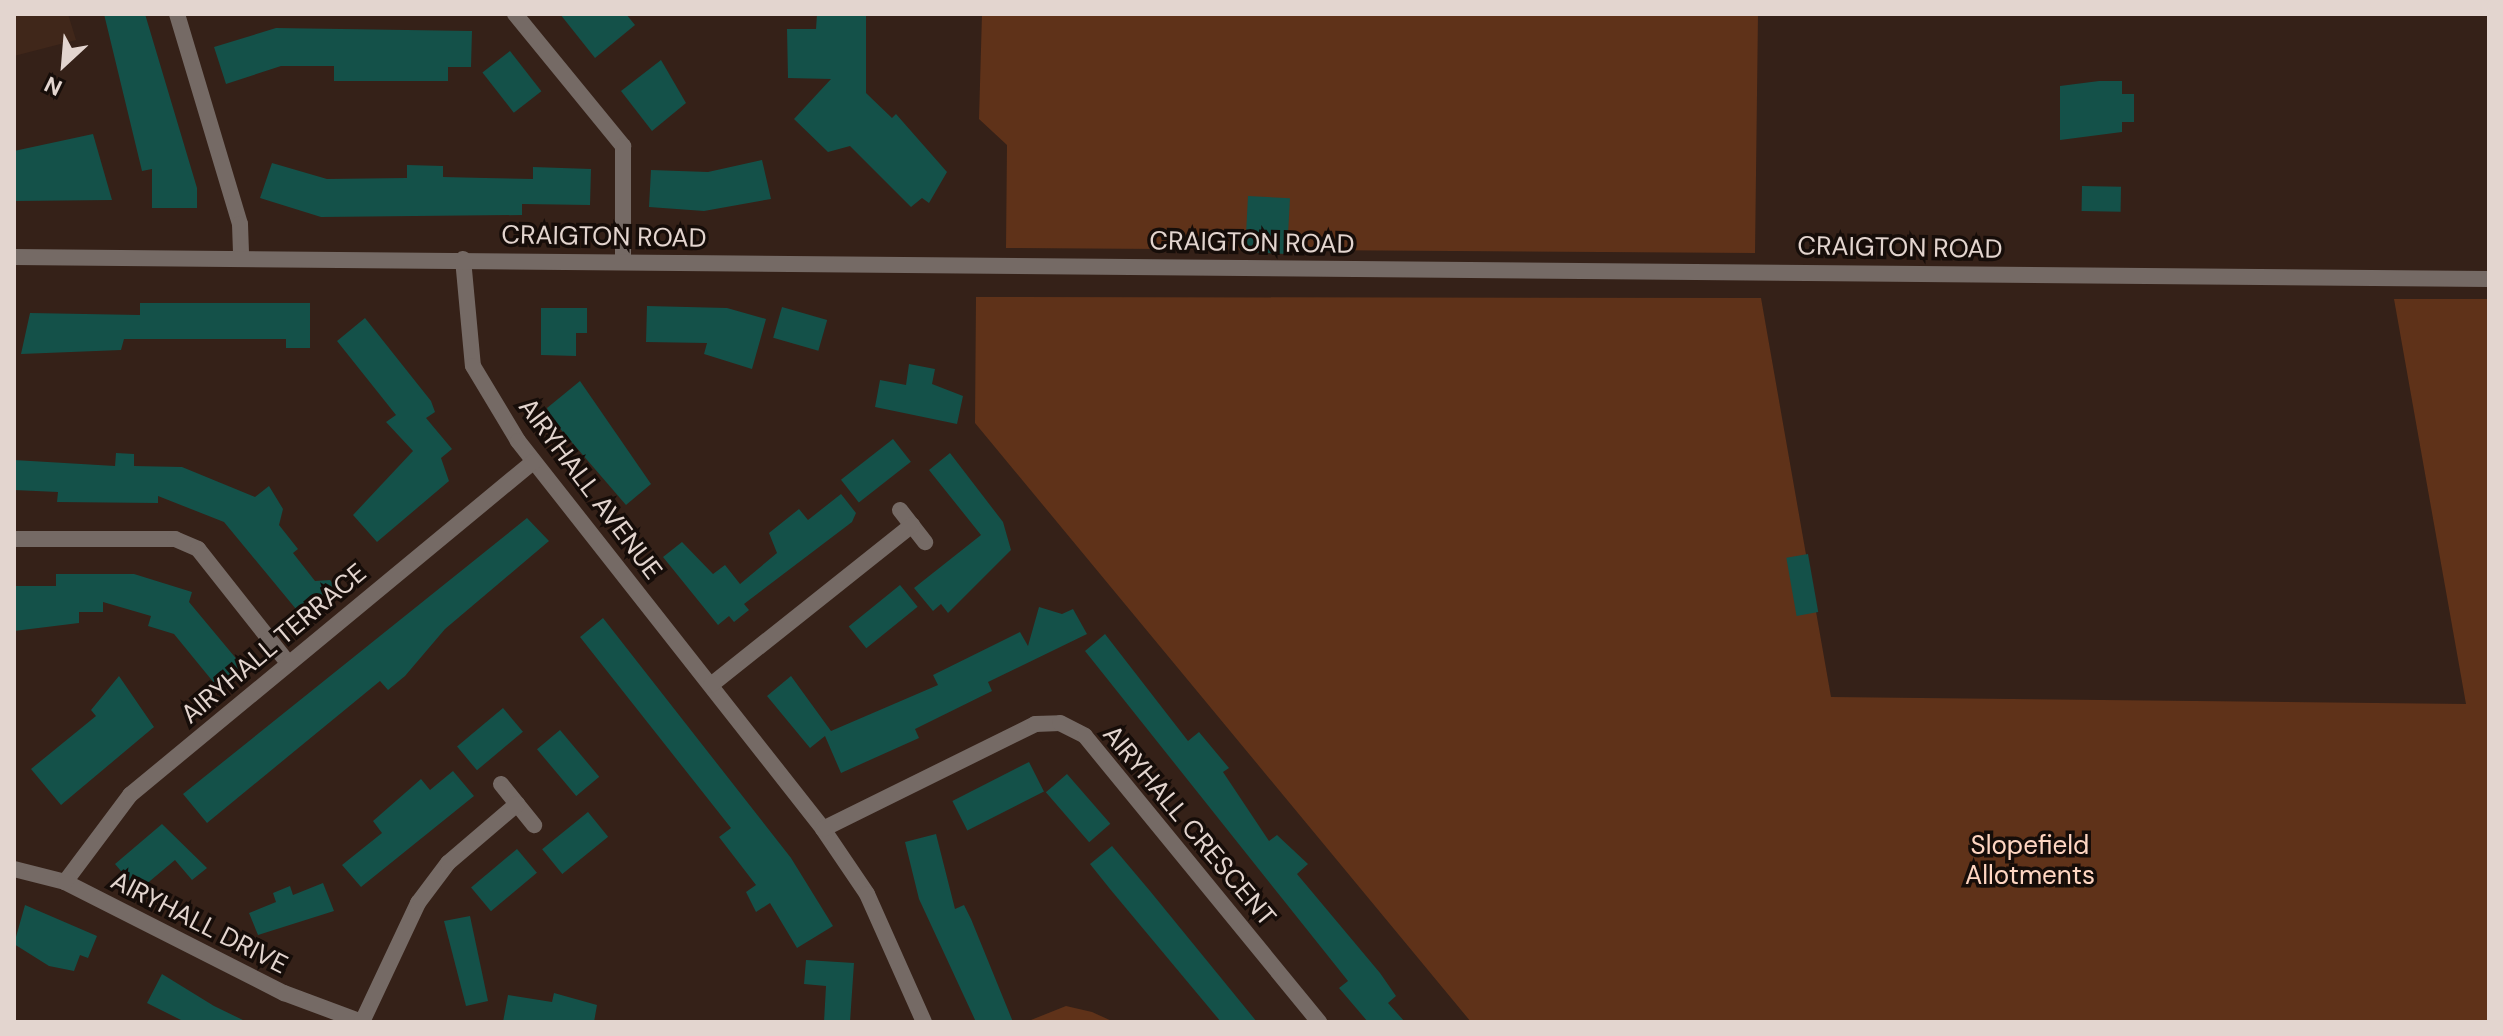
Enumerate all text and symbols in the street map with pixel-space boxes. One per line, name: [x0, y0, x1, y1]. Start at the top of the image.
north arrow: [24, 24, 104, 104]
text: N: [40, 69, 67, 103]
street label: CRAIGTON ROAD: [501, 220, 707, 254]
street label: CRAIGTON ROAD: [1149, 226, 1355, 260]
street label: CRAIGTON ROAD: [1797, 231, 2003, 265]
street label: AIRYHALL AVENUE: [512, 392, 668, 586]
street label: AIRYHALL TERRACE: [175, 557, 373, 731]
street label: AIRYHALL CRESCENT: [1096, 719, 1282, 933]
park label: Slopefield Allotments: [1965, 830, 2095, 892]
street label: AIRYHALL DRIVE: [106, 865, 292, 981]

